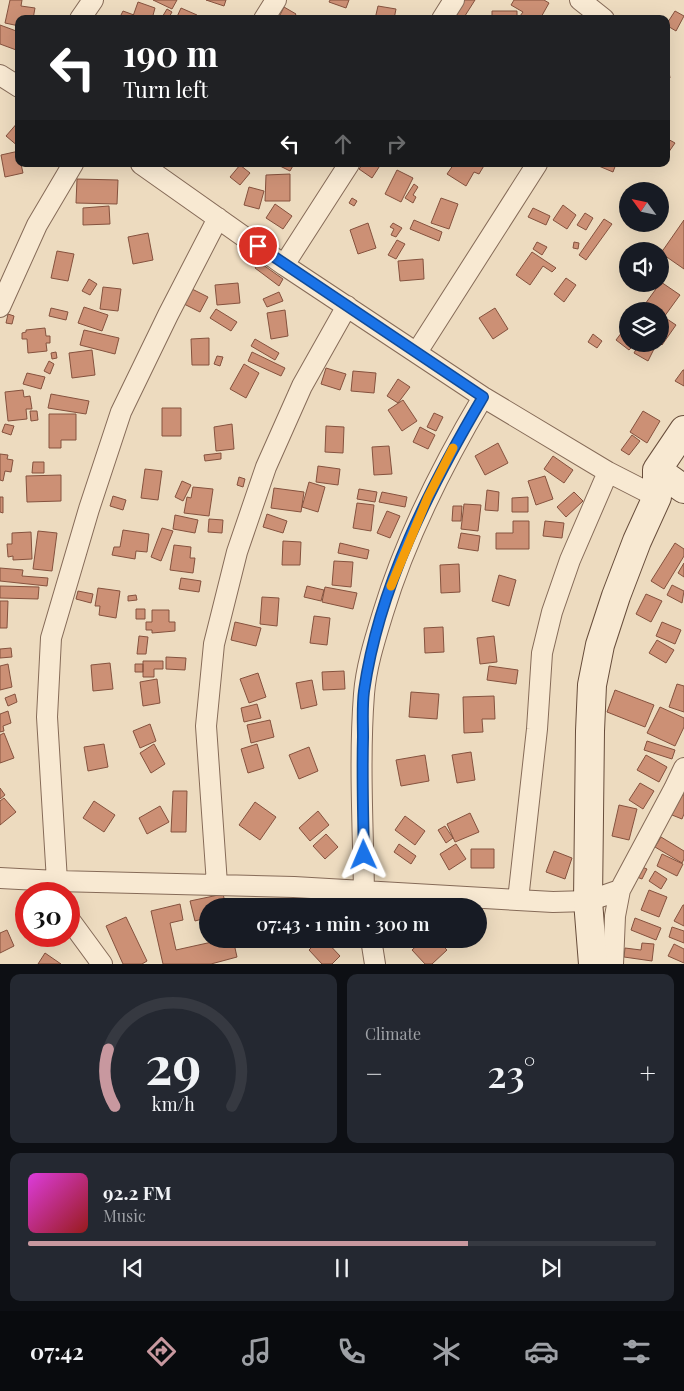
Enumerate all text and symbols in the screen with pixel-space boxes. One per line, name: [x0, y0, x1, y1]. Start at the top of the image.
text: 190 m: [123, 29, 218, 76]
icon: left: [40, 35, 105, 100]
text: Turn left: [123, 74, 208, 104]
icon: left: [276, 130, 304, 158]
icon: ahead: [329, 130, 357, 158]
icon: right: [382, 130, 410, 158]
north arrow: [619, 182, 669, 232]
map controls: [619, 182, 669, 352]
pin: [237, 225, 279, 267]
icon: arrive: [244, 232, 272, 260]
button: sound: [619, 242, 669, 292]
button: layers: [619, 302, 669, 352]
position arrow: [337, 828, 389, 880]
speed limit sign: 30: [15, 882, 80, 947]
text: 07:43 · 1 min · 300 m: [256, 910, 430, 936]
text: Climate: [365, 1023, 421, 1044]
text: 29: [146, 1029, 201, 1098]
text: 23°: [487, 1047, 536, 1098]
text: −: [365, 1054, 383, 1091]
text: +: [640, 1054, 656, 1091]
text: km/h: [152, 1092, 195, 1115]
text: 92.2 FM: [103, 1179, 172, 1205]
text: Music: [103, 1205, 146, 1226]
icon: previous: [119, 1254, 147, 1282]
icon: pause: [328, 1254, 356, 1282]
icon: next: [537, 1254, 565, 1282]
icon: directions: [144, 1334, 179, 1369]
icon: music: [239, 1334, 274, 1369]
icon: phone: [334, 1334, 369, 1369]
icon: climate: [429, 1334, 464, 1369]
icon: car: [524, 1334, 559, 1369]
icon: filters: [619, 1334, 654, 1369]
text: 07:42: [30, 1336, 84, 1366]

